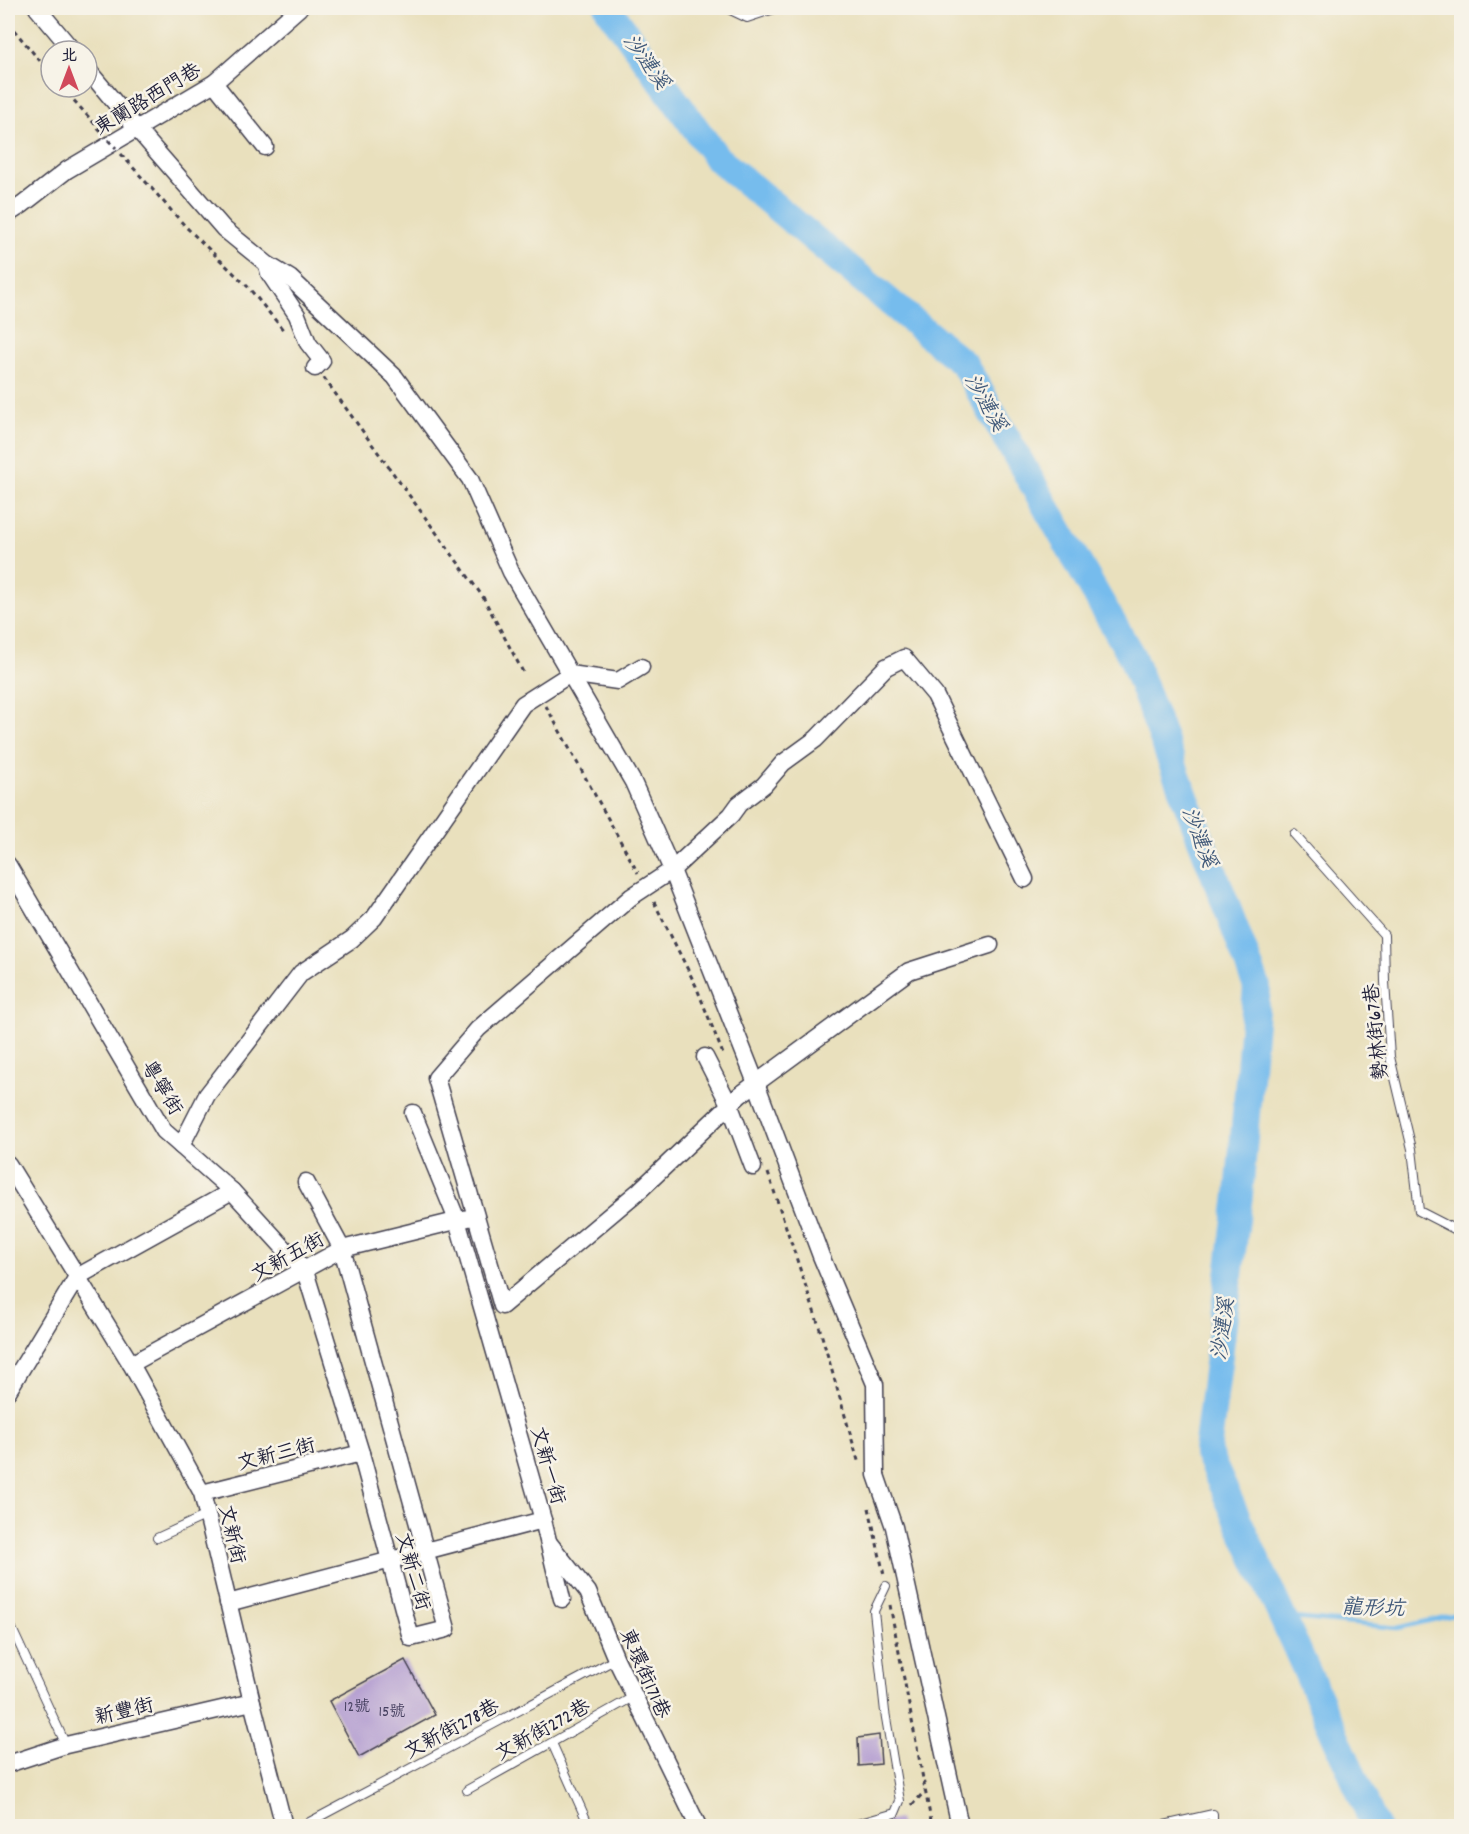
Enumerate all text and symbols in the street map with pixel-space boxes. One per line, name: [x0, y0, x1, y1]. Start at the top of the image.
water label: 沙漣溪: [614, 28, 676, 98]
north arrow: [39, 39, 99, 99]
text: 北: [61, 45, 77, 68]
street label: 東蘭路西門巷: [90, 57, 208, 143]
water label: 沙漣溪: [955, 369, 1013, 439]
water label: 沙漣溪: [1172, 803, 1223, 874]
street label: 勢林街67巷: [1359, 981, 1397, 1082]
street label: 粵寧街: [133, 1056, 188, 1121]
street label: 文新五街: [247, 1227, 330, 1290]
water label: 沙漣溪: [1206, 1295, 1244, 1362]
street label: 文新一街: [522, 1424, 571, 1508]
street label: 文新三街: [235, 1433, 319, 1479]
street label: 文新街: [210, 1502, 250, 1567]
street label: 文新二街: [387, 1530, 436, 1614]
water label: 龍形坑: [1341, 1594, 1407, 1626]
street label: 東環街171巷: [611, 1624, 676, 1725]
street label: 新豐街: [92, 1693, 157, 1733]
street label: 文新街278巷: [400, 1693, 506, 1768]
street label: 文新街272巷: [491, 1693, 597, 1769]
house number: 12號: [344, 1696, 370, 1719]
house number: 15號: [379, 1701, 405, 1724]

